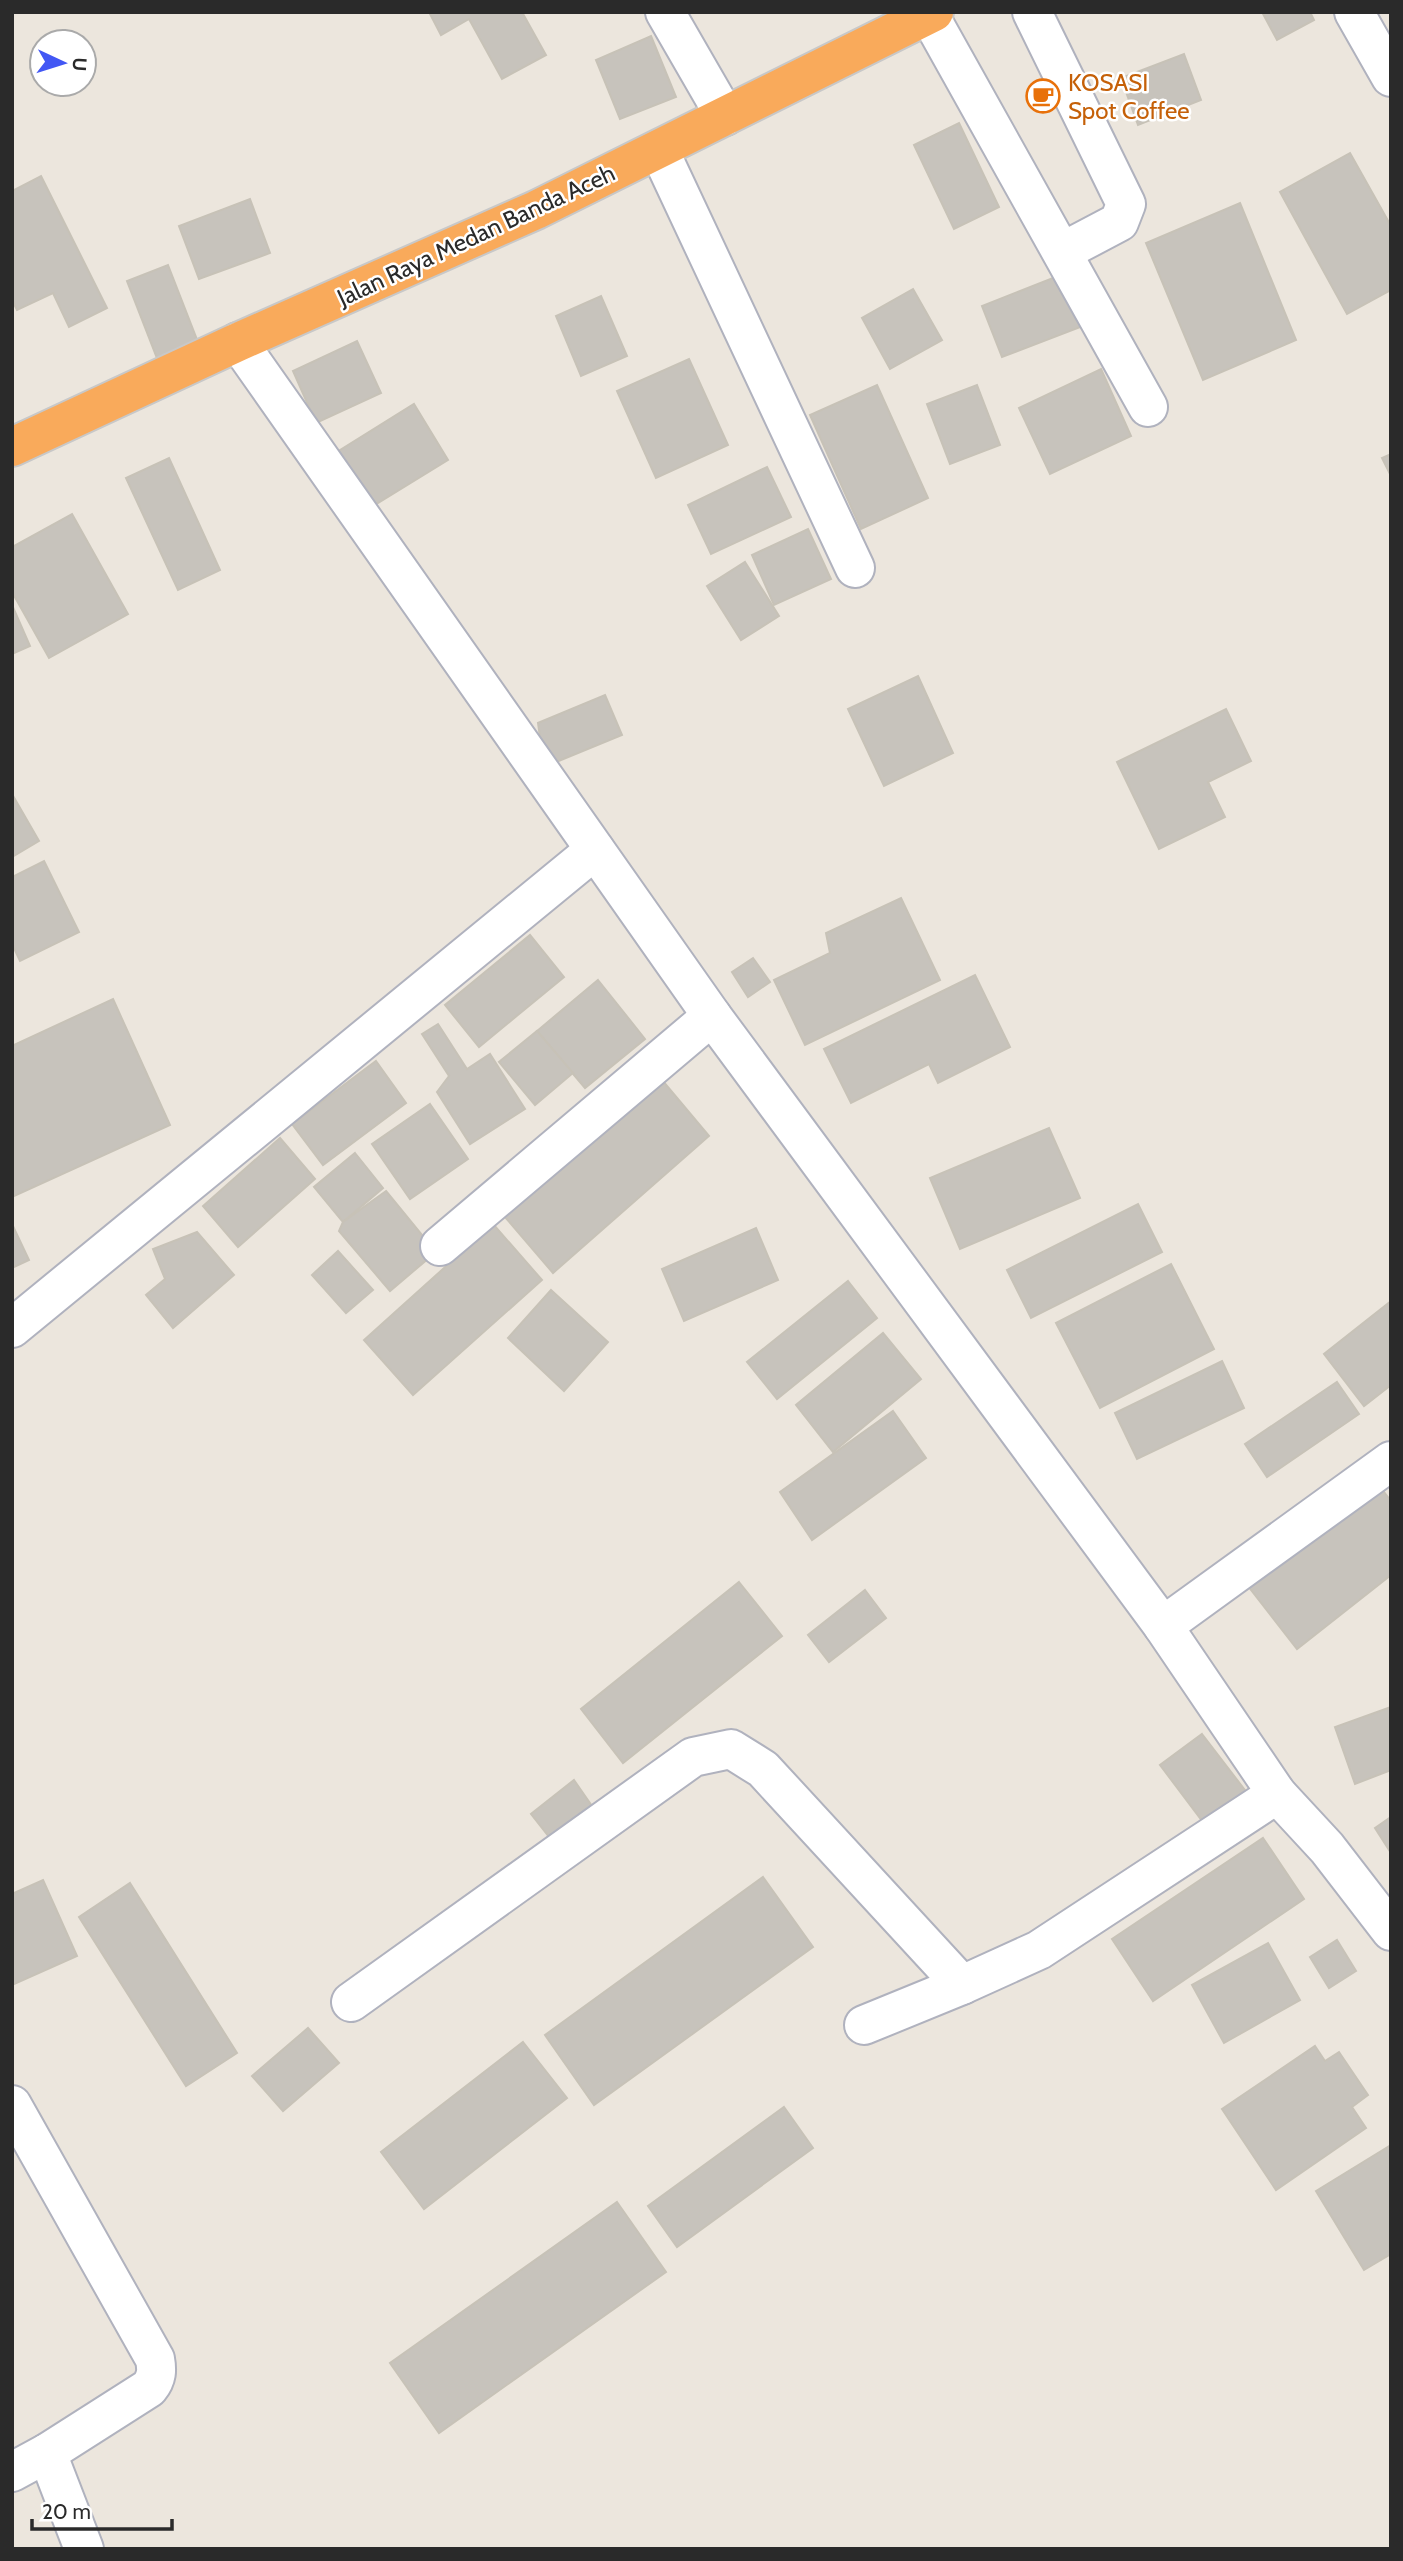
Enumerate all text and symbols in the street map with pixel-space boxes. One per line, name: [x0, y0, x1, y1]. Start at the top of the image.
north arrow: [28, 28, 98, 98]
text: U: [68, 57, 91, 72]
place label: KOSASI Spot Coffee: [1068, 68, 1190, 125]
cafe icon: KOSASI Spot Coffee: [1024, 77, 1062, 115]
street label: Jalan Raya Medan Banda Aceh: [332, 158, 619, 313]
scale bar: [32, 2488, 172, 2532]
text: 20 m: [42, 2499, 91, 2524]

